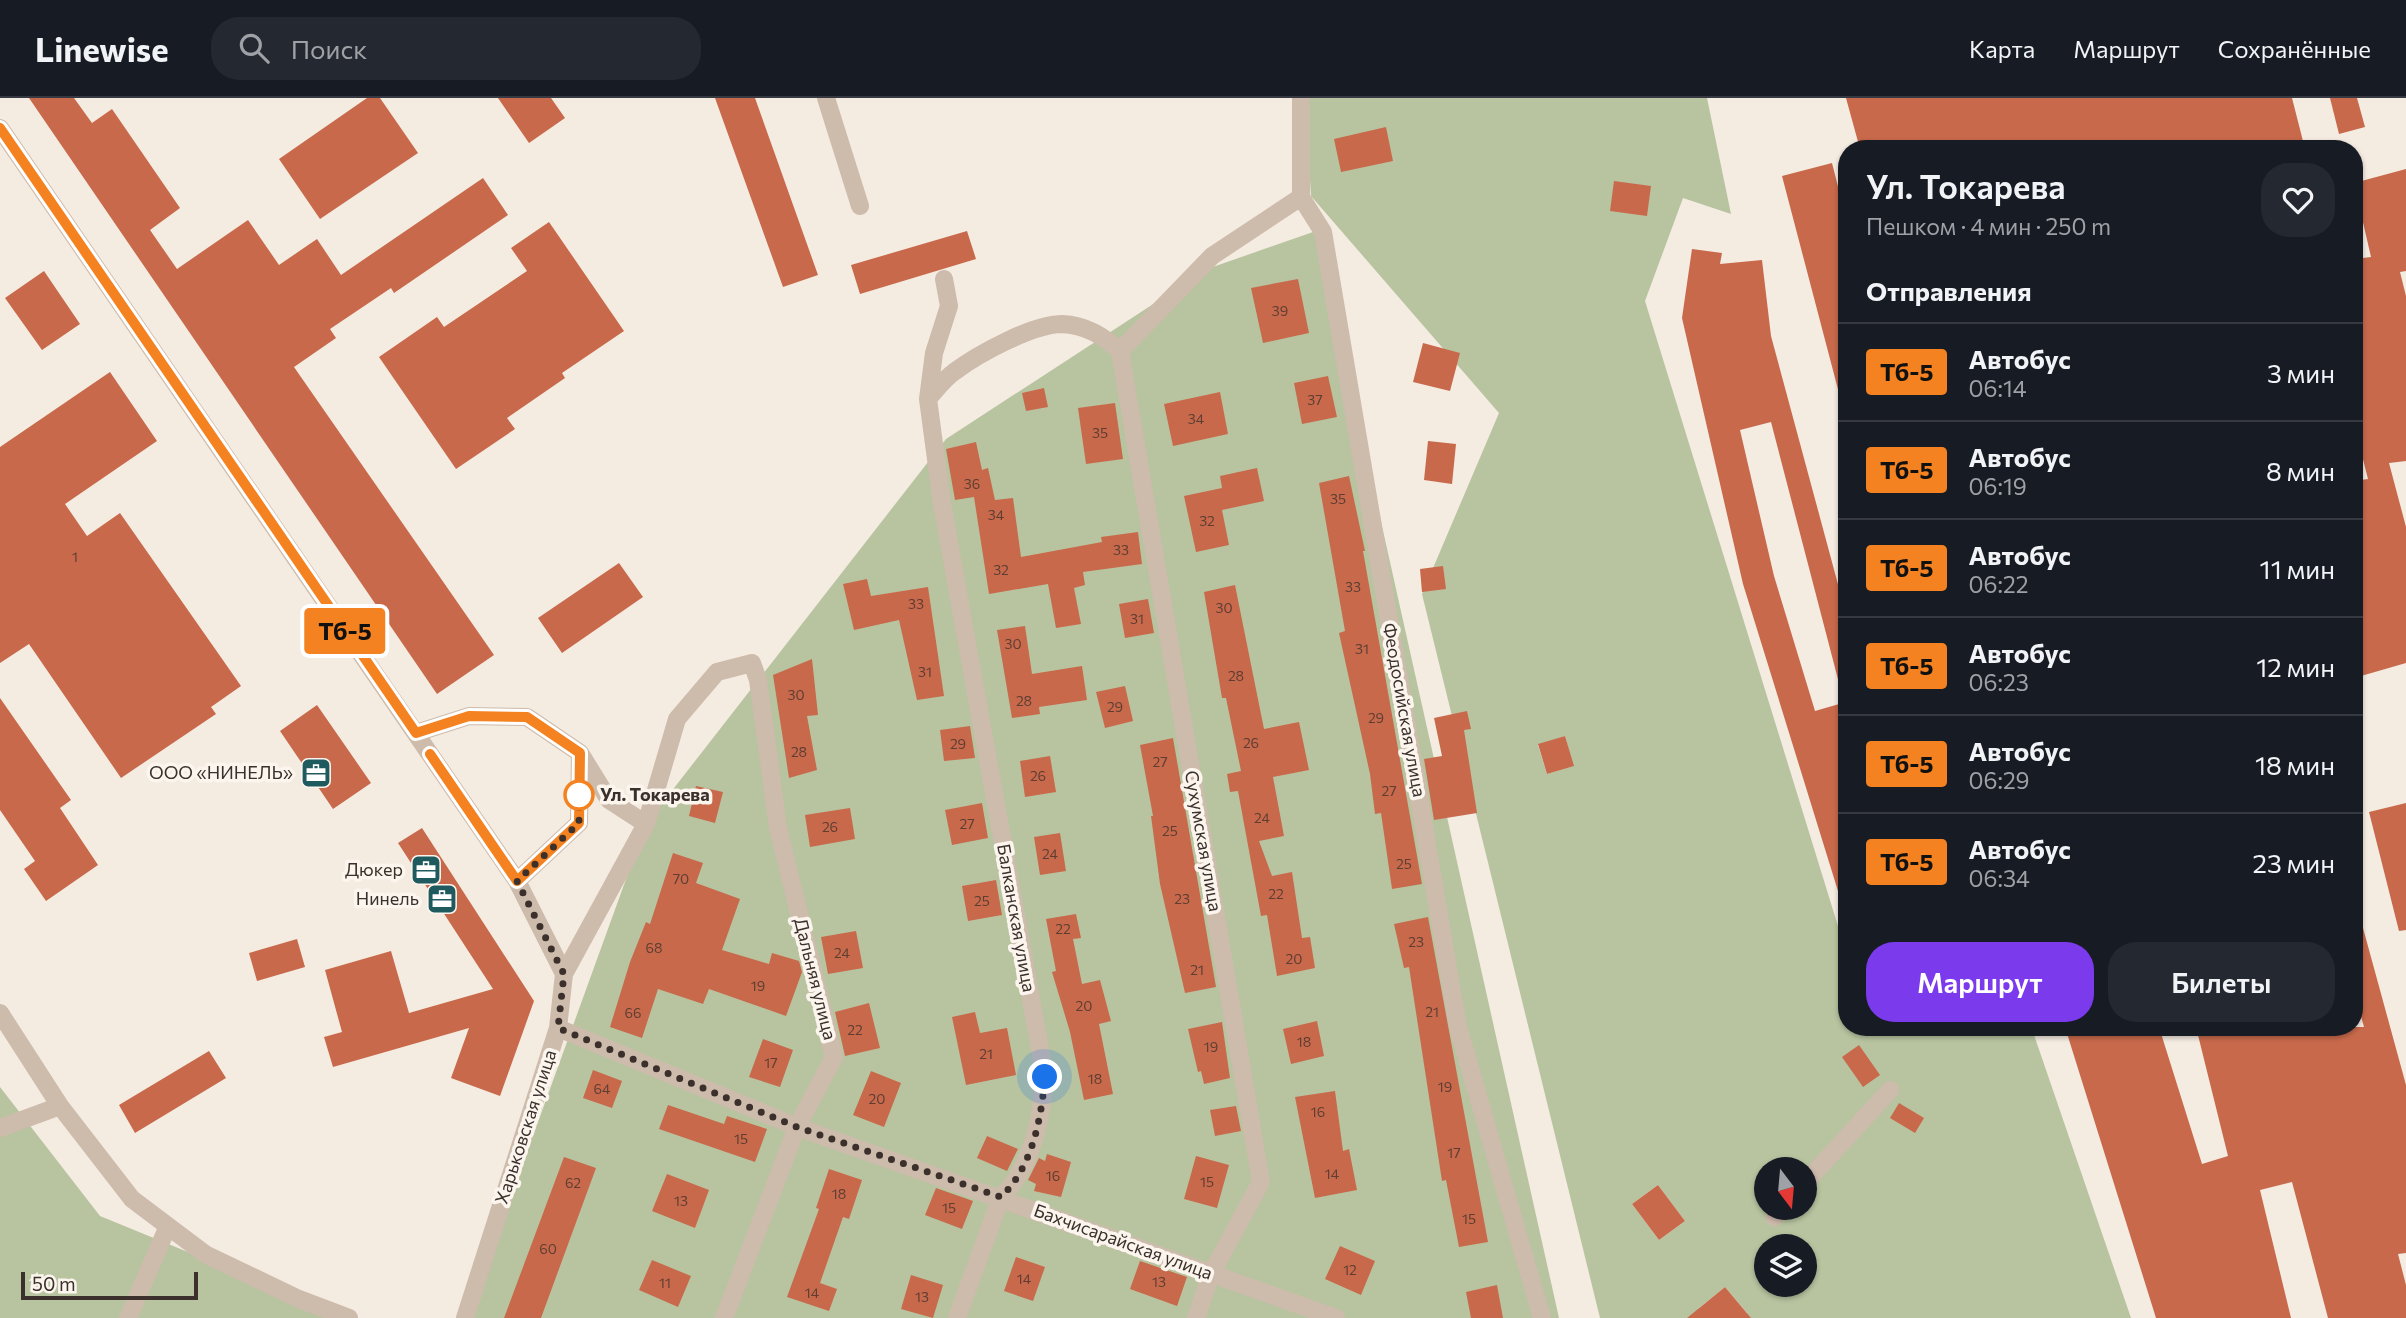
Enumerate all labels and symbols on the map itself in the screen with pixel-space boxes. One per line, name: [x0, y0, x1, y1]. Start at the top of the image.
house number: 39: [1272, 302, 1288, 319]
house number: 37: [1307, 391, 1323, 408]
house number: 34: [1188, 410, 1205, 427]
house number: 35: [1092, 424, 1108, 441]
house number: 36: [964, 475, 980, 492]
house number: 35: [1330, 490, 1346, 507]
house number: 34: [988, 506, 1005, 523]
house number: 32: [1199, 512, 1215, 529]
house number: 33: [1113, 541, 1129, 558]
house number: 1: [72, 548, 78, 565]
house number: 32: [993, 561, 1009, 578]
house number: 33: [1345, 578, 1361, 595]
house number: 33: [908, 595, 924, 612]
house number: 30: [1215, 599, 1233, 616]
line badge: Тб-5: [296, 608, 394, 654]
house number: 31: [1130, 610, 1144, 627]
street label: Феодосийская улица: [1379, 621, 1431, 799]
house number: 30: [1004, 635, 1022, 652]
house number: 31: [1355, 640, 1369, 657]
house number: 31: [918, 663, 932, 680]
house number: 28: [1228, 667, 1244, 684]
house number: 30: [787, 686, 805, 703]
house number: 28: [1016, 692, 1032, 709]
house number: 29: [1107, 698, 1123, 715]
house number: 29: [1368, 709, 1384, 726]
house number: 26: [1243, 734, 1259, 751]
house number: 29: [950, 735, 966, 752]
house number: 28: [791, 743, 807, 760]
house number: 27: [1152, 753, 1168, 770]
office icon: ООО «НИНЕЛЬ»: [299, 756, 333, 790]
place label: ООО «НИНЕЛЬ»: [149, 761, 293, 783]
house number: 26: [1030, 767, 1046, 784]
street label: Сухумская улица: [1181, 769, 1227, 913]
marker: Ул. Токарева: [564, 780, 594, 810]
house number: 27: [1381, 782, 1397, 799]
place label: Ул. Токарева: [600, 783, 710, 805]
house number: 24: [1254, 809, 1271, 826]
house number: 27: [959, 815, 975, 832]
house number: 26: [822, 818, 838, 835]
house number: 25: [1162, 822, 1178, 839]
street label: Балканская улица: [993, 842, 1041, 994]
house number: 24: [1042, 845, 1059, 862]
office icon: Дюкер: [409, 853, 443, 887]
house number: 25: [1396, 855, 1412, 872]
place label: Дюкер: [345, 858, 403, 880]
house number: 70: [673, 870, 689, 887]
office icon: Нинель: [425, 882, 459, 916]
house number: 22: [1268, 885, 1284, 902]
place label: Нинель: [356, 887, 419, 909]
house number: 23: [1174, 890, 1190, 907]
house number: 25: [974, 892, 990, 909]
street label: Дальняя улица: [790, 915, 842, 1042]
house number: 22: [1055, 920, 1071, 937]
house number: 23: [1408, 933, 1424, 950]
house number: 68: [646, 939, 663, 956]
house number: 24: [834, 944, 851, 961]
house number: 20: [1286, 950, 1302, 967]
house number: 21: [1190, 961, 1204, 978]
house number: 19: [751, 977, 765, 994]
house number: 20: [1076, 997, 1092, 1014]
house number: 21: [1425, 1003, 1439, 1020]
house number: 66: [625, 1004, 642, 1021]
house number: 22: [847, 1021, 863, 1038]
house number: 18: [1297, 1033, 1311, 1050]
house number: 19: [1204, 1038, 1218, 1055]
house number: 21: [979, 1045, 993, 1062]
street label: Харьковская улица: [490, 1047, 560, 1207]
house number: 17: [764, 1054, 778, 1071]
your location: [1027, 1059, 1062, 1094]
house number: 18: [1088, 1070, 1102, 1087]
house number: 19: [1438, 1078, 1452, 1095]
house number: 64: [594, 1080, 611, 1097]
house number: 20: [869, 1090, 885, 1107]
house number: 16: [1311, 1103, 1325, 1120]
house number: 15: [734, 1130, 748, 1147]
house number: 17: [1447, 1144, 1461, 1161]
north arrow: [1754, 1157, 1816, 1220]
house number: 14: [1325, 1165, 1340, 1182]
house number: 16: [1046, 1167, 1060, 1184]
house number: 15: [1200, 1173, 1214, 1190]
house number: 62: [565, 1174, 581, 1191]
house number: 18: [832, 1185, 846, 1202]
house number: 13: [674, 1192, 688, 1209]
street label: Бахчисарайская улица: [1031, 1198, 1216, 1284]
house number: 15: [942, 1199, 956, 1216]
house number: 15: [1462, 1210, 1476, 1227]
house number: 60: [539, 1240, 557, 1257]
house number: 12: [1343, 1261, 1357, 1278]
scale bar: [21, 1269, 198, 1301]
house number: 14: [1017, 1270, 1032, 1287]
house number: 13: [1152, 1273, 1166, 1290]
house number: 11: [659, 1274, 671, 1291]
house number: 14: [805, 1284, 820, 1301]
house number: 13: [915, 1288, 929, 1305]

